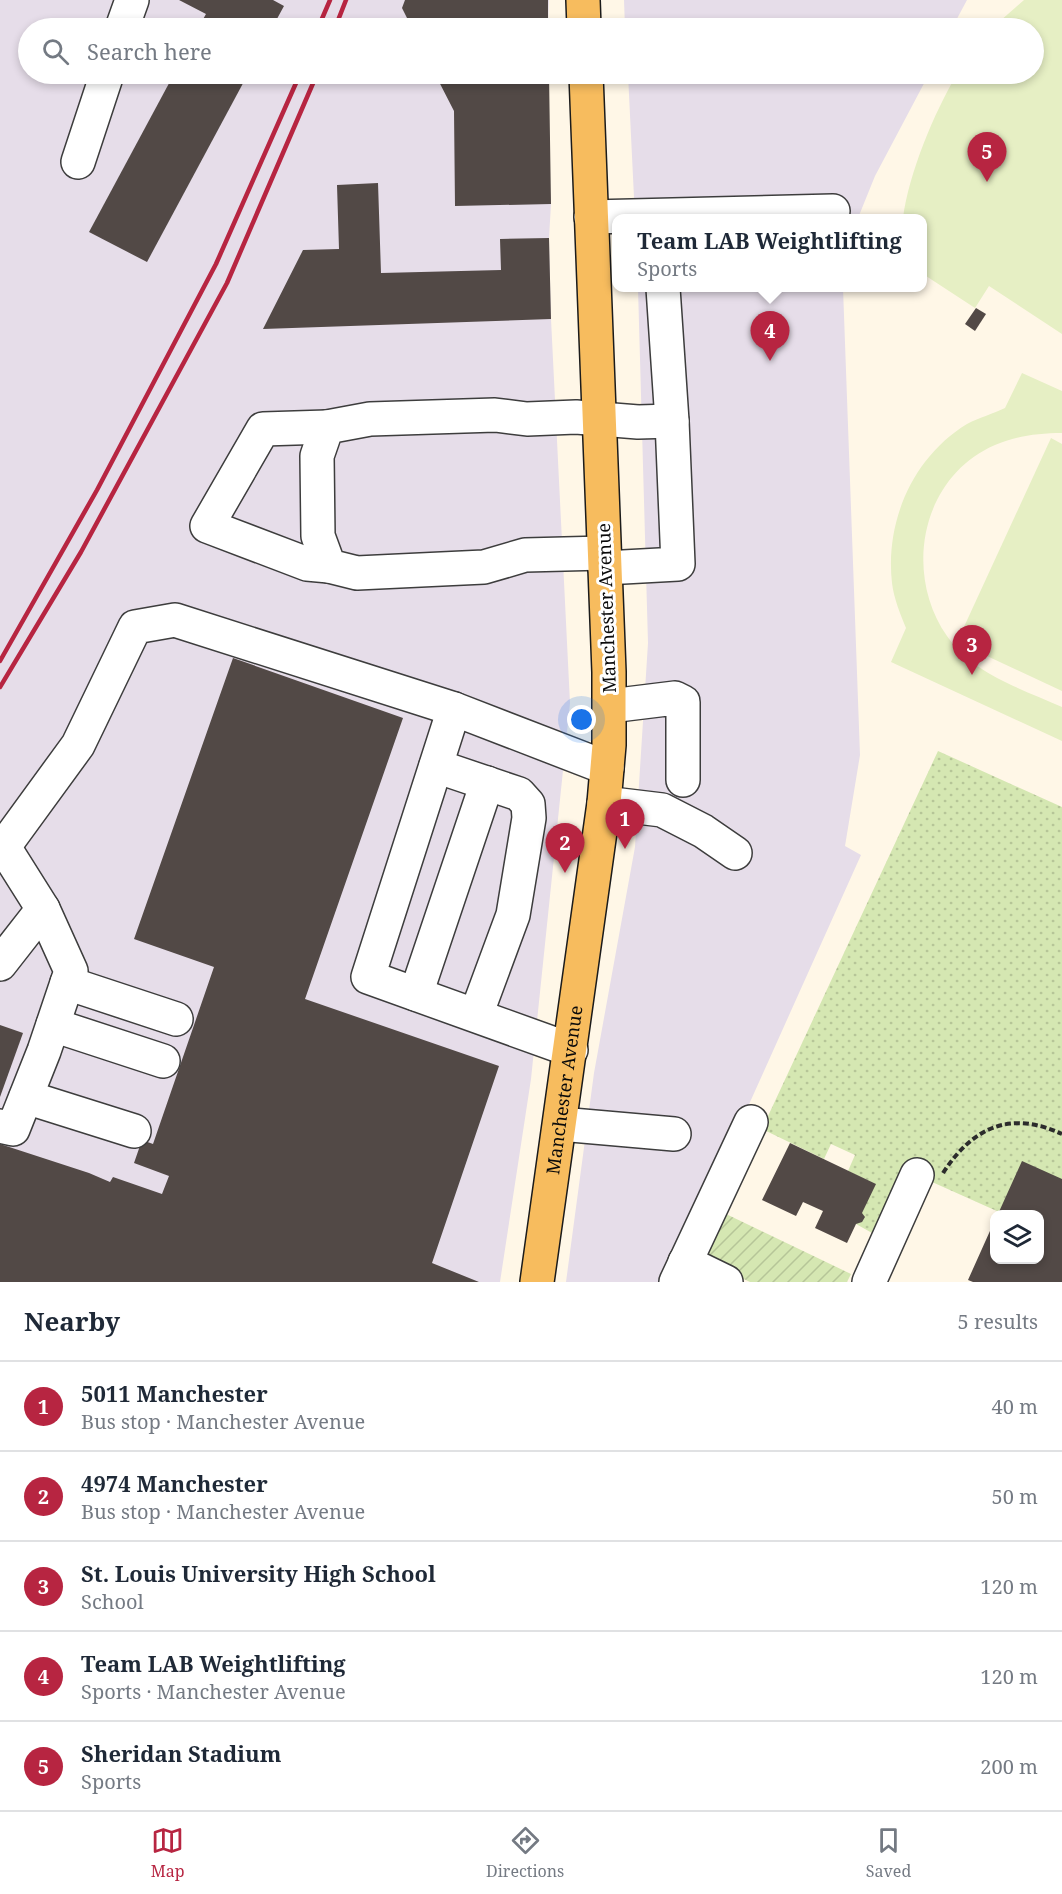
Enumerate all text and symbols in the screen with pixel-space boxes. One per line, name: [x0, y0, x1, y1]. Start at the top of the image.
search box: [18, 18, 1044, 84]
icon: search: [39, 35, 72, 68]
text: Search here: [87, 36, 212, 66]
pin: 5: [968, 132, 1006, 182]
popup: [612, 214, 927, 292]
text: Team LAB Weightlifting: [637, 225, 902, 255]
text: Sports: [637, 255, 697, 282]
pin: 4: [750, 312, 790, 361]
street label: Manchester Avenue: [591, 523, 621, 693]
pin: 3: [952, 626, 992, 675]
your location: [567, 705, 596, 734]
pin: 1: [606, 800, 644, 849]
pin: 2: [546, 824, 584, 873]
street label: Manchester Avenue: [540, 1004, 588, 1176]
map controls: [990, 1210, 1044, 1264]
button: layers: [990, 1210, 1044, 1264]
text: Nearby: [24, 1303, 120, 1339]
text: 5 results: [958, 1308, 1038, 1335]
text: 5011 Manchester: [81, 1378, 268, 1408]
text: 1: [38, 1393, 49, 1420]
text: 40 m: [992, 1393, 1038, 1420]
text: Bus stop · Manchester Avenue: [81, 1408, 365, 1435]
text: 4974 Manchester: [81, 1468, 268, 1498]
text: 2: [38, 1483, 49, 1510]
text: 50 m: [992, 1483, 1038, 1510]
text: Bus stop · Manchester Avenue: [81, 1498, 365, 1525]
text: St. Louis University High School: [81, 1558, 436, 1588]
text: 3: [38, 1573, 49, 1600]
text: 120 m: [980, 1573, 1038, 1600]
text: School: [81, 1588, 144, 1615]
text: Team LAB Weightlifting: [81, 1648, 346, 1678]
text: 4: [38, 1663, 49, 1690]
text: 120 m: [980, 1663, 1038, 1690]
text: Sports · Manchester Avenue: [81, 1678, 346, 1705]
text: Sheridan Stadium: [81, 1738, 281, 1768]
text: 5: [38, 1753, 49, 1780]
text: 200 m: [980, 1753, 1038, 1780]
text: Sports: [81, 1768, 141, 1795]
tab: Map: [151, 1824, 185, 1882]
tab: Directions: [486, 1824, 564, 1882]
tab: Saved: [866, 1824, 911, 1882]

